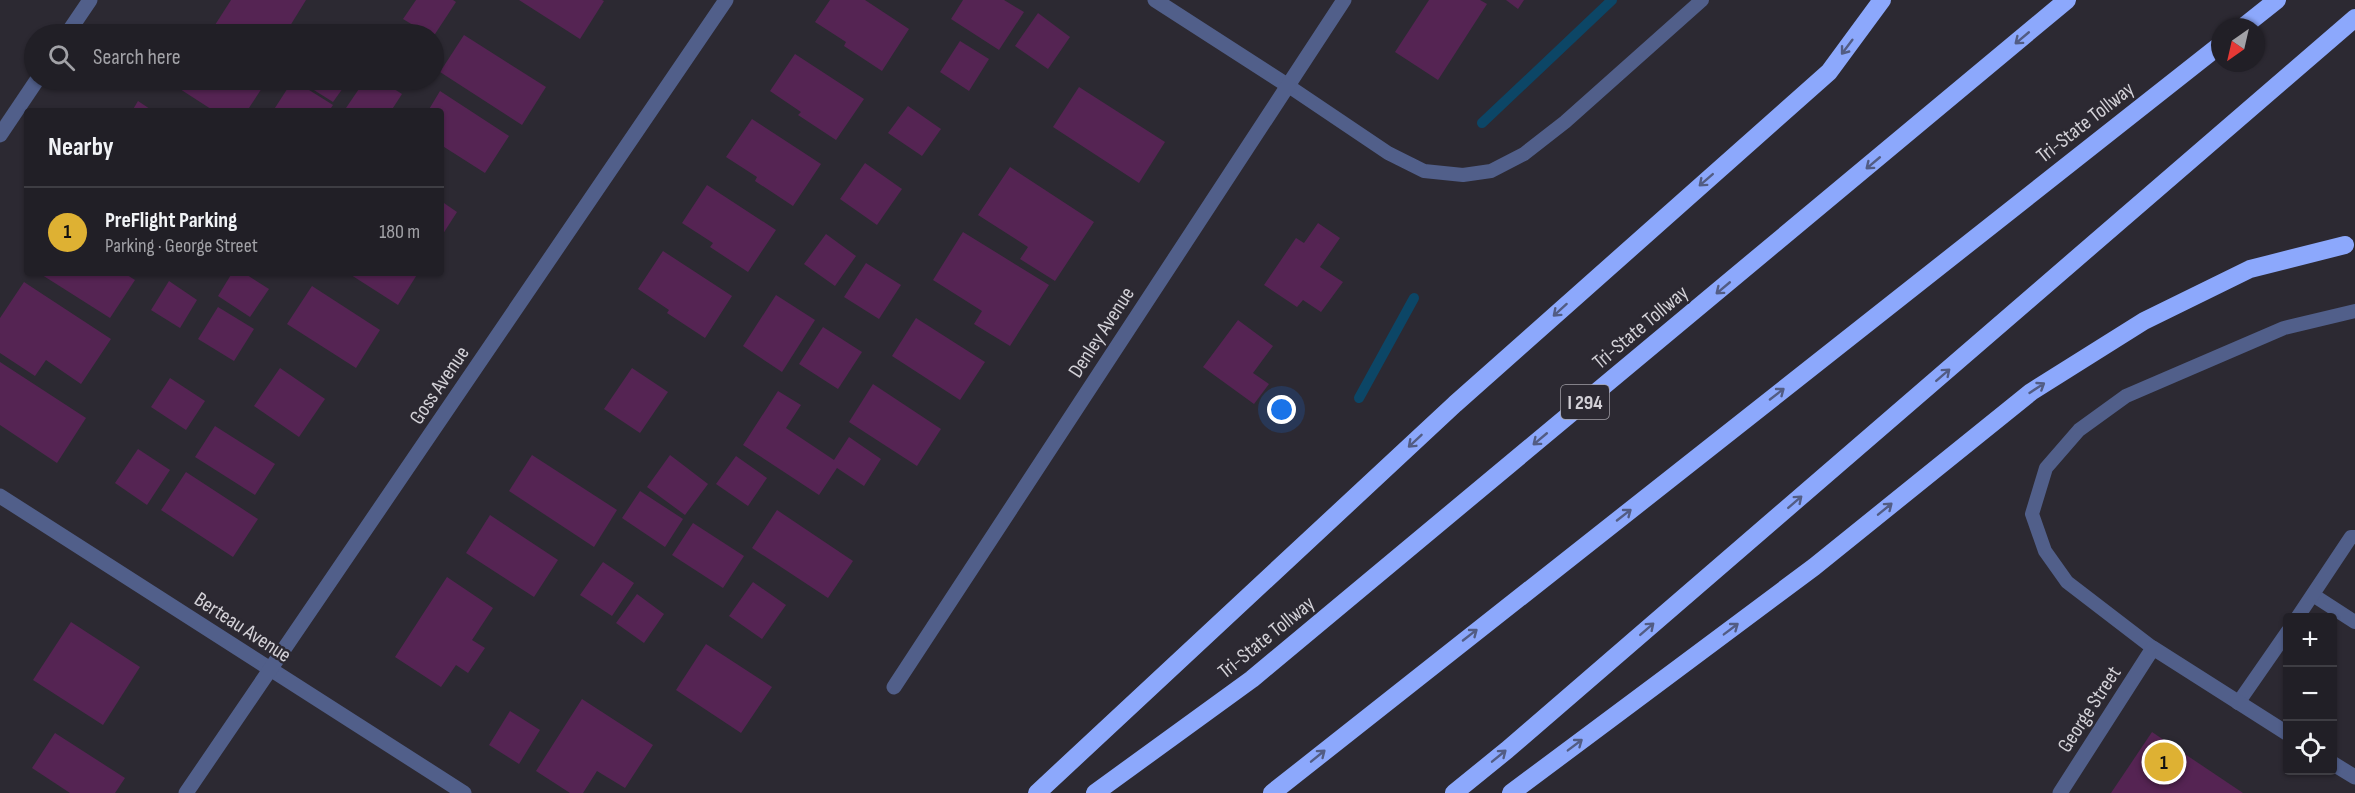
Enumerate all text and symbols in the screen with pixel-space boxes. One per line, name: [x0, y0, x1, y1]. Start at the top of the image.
north arrow: [2211, 18, 2265, 72]
search box: [24, 24, 444, 90]
one-way arrow: [2014, 31, 2030, 44]
one-way arrow: [1841, 38, 1853, 54]
icon: search: [45, 41, 78, 74]
text: Search here: [93, 44, 180, 71]
street label: Tri-State Tollway: [2031, 77, 2139, 168]
text: Nearby: [48, 132, 114, 163]
one-way arrow: [1865, 156, 1881, 169]
one-way arrow: [1698, 173, 1713, 187]
text: PreFlight Parking: [105, 207, 237, 234]
text: 1: [64, 220, 71, 244]
text: 180 m: [379, 220, 420, 244]
text: Parking · George Street: [105, 234, 258, 258]
street label: Tri-State Tollway: [1587, 280, 1693, 375]
one-way arrow: [1715, 281, 1731, 294]
street label: Denley Avenue: [1063, 282, 1140, 382]
one-way arrow: [1553, 303, 1568, 317]
street label: Goss Avenue: [404, 341, 475, 429]
one-way arrow: [1935, 368, 1950, 382]
one-way arrow: [2029, 381, 2046, 394]
road number: I 294: [1561, 385, 1609, 419]
one-way arrow: [1769, 387, 1785, 400]
your location: [1267, 395, 1296, 424]
one-way arrow: [1533, 432, 1549, 445]
one-way arrow: [1408, 434, 1423, 448]
one-way arrow: [1787, 495, 1802, 509]
one-way arrow: [1877, 503, 1893, 516]
one-way arrow: [1615, 508, 1631, 521]
street label: Berteau Avenue: [190, 587, 296, 668]
street label: Tri-State Tollway: [1213, 591, 1320, 684]
map controls: [2283, 613, 2337, 775]
button: +: [2283, 613, 2337, 667]
one-way arrow: [1722, 622, 1738, 635]
one-way arrow: [1639, 623, 1655, 636]
one-way arrow: [1462, 629, 1478, 642]
street label: George Street: [2052, 662, 2126, 757]
button: −: [2283, 667, 2337, 721]
button: locate: [2283, 721, 2337, 775]
one-way arrow: [1566, 739, 1582, 752]
pin: 1: [2144, 740, 2184, 784]
one-way arrow: [1309, 750, 1325, 763]
one-way arrow: [1491, 750, 1507, 763]

